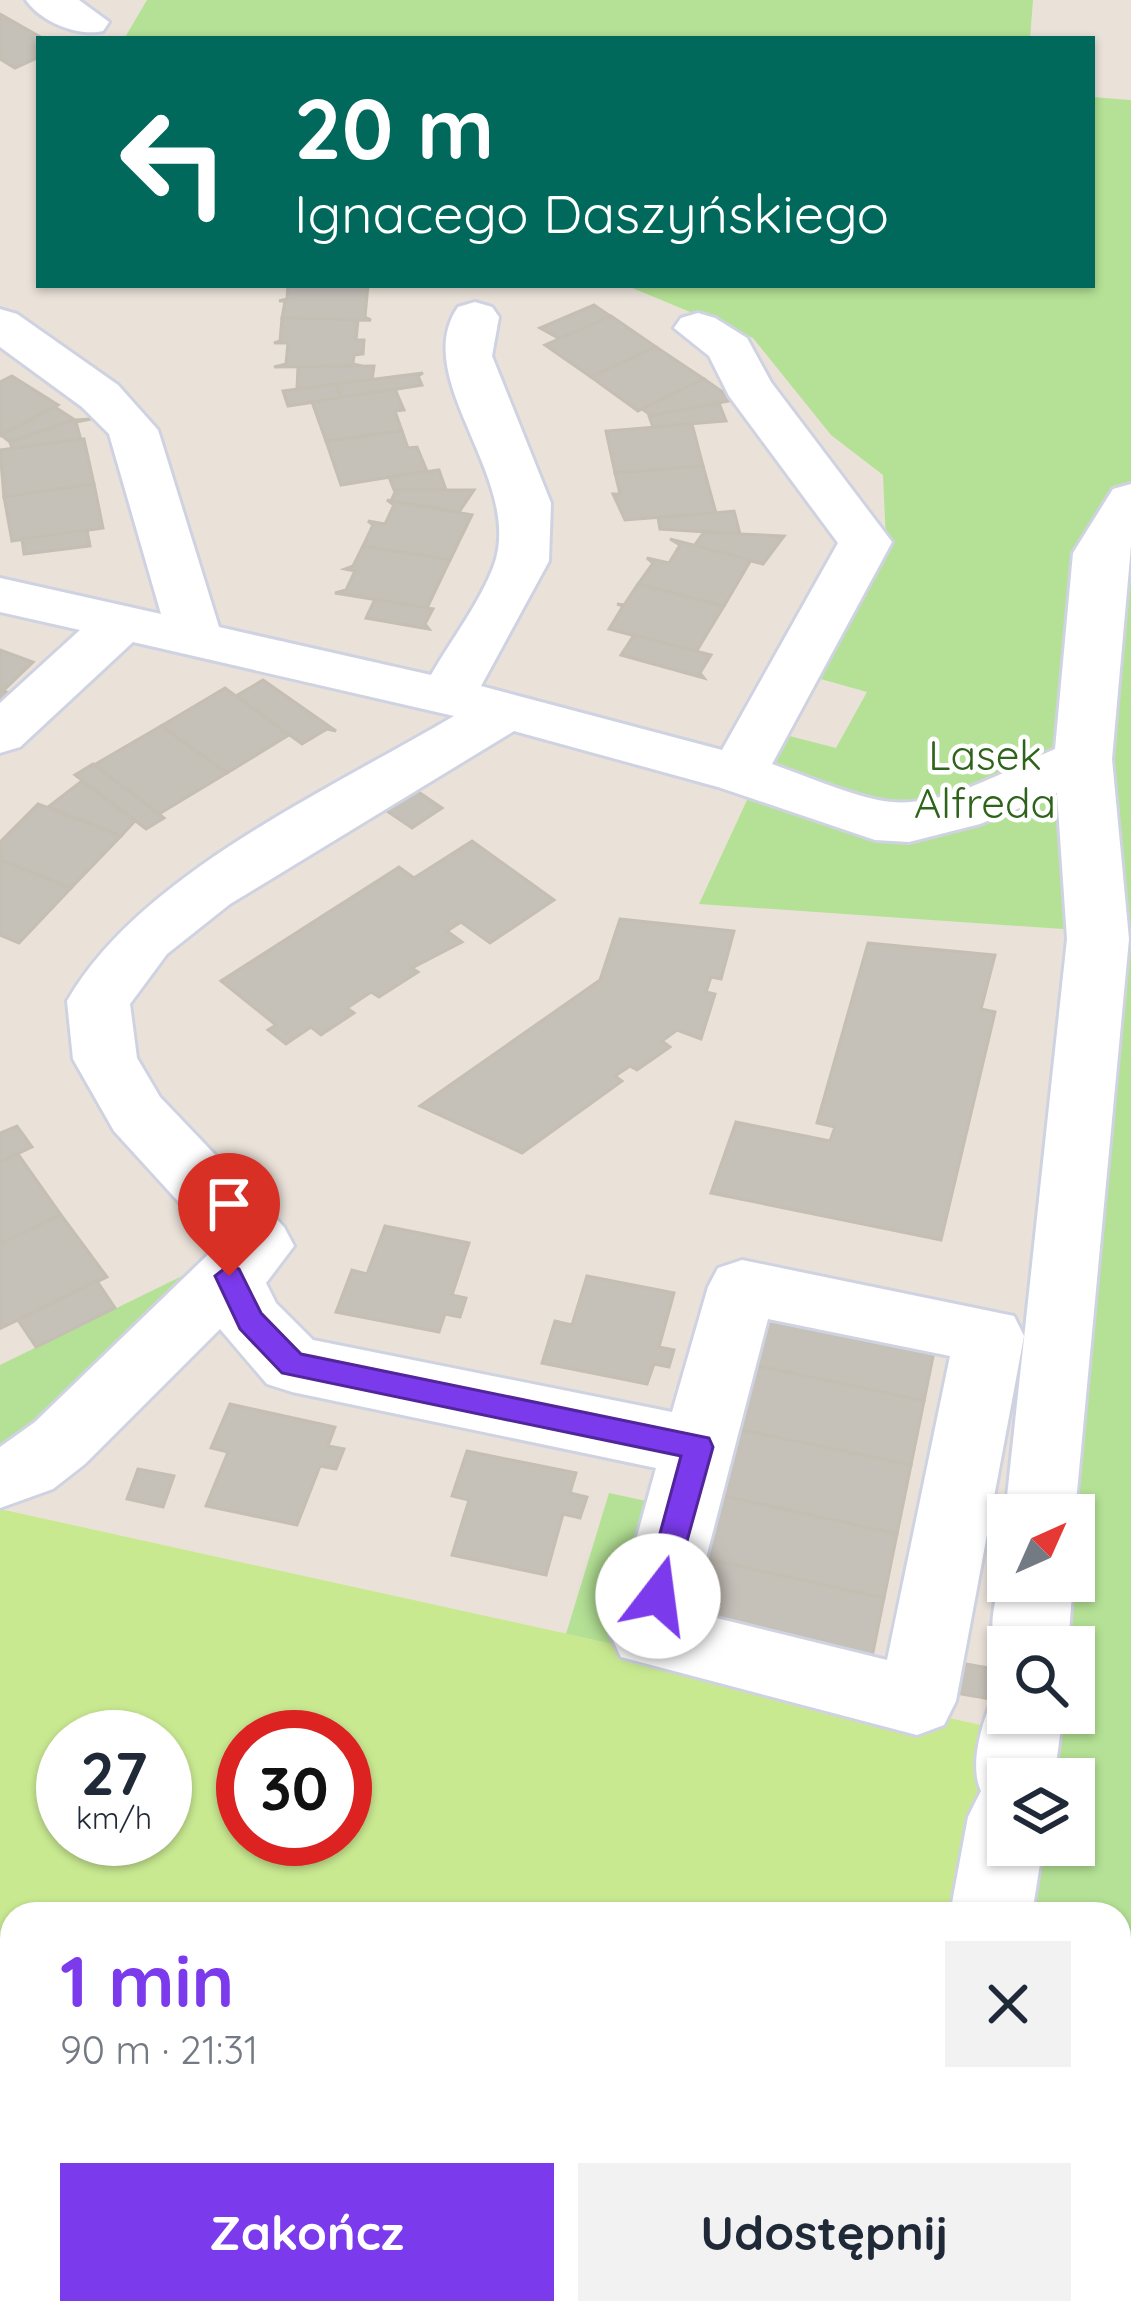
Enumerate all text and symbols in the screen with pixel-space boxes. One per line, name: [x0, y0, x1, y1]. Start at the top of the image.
text: 20 m: [294, 75, 494, 180]
icon: left: [96, 84, 252, 240]
text: Ignacego Daszyńskiego: [294, 179, 889, 247]
park label: Lasek Alfreda: [914, 728, 1056, 829]
pin: [178, 1153, 280, 1276]
icon: arrive: [196, 1171, 262, 1237]
north arrow: [987, 1494, 1095, 1602]
map controls: [987, 1494, 1095, 1866]
position arrow: [595, 1533, 721, 1659]
button: search: [987, 1626, 1095, 1734]
speed limit sign: 30: [216, 1710, 372, 1866]
text: 27: [80, 1735, 148, 1810]
button: layers: [987, 1758, 1095, 1866]
text: km/h: [76, 1799, 152, 1837]
text: 1 min: [60, 1935, 234, 2025]
button: close: [945, 1941, 1071, 2067]
text: 90 m · 21:31: [60, 2025, 258, 2074]
button: Zakończ: [60, 2163, 554, 2301]
button: Udostępnij: [578, 2163, 1071, 2301]

